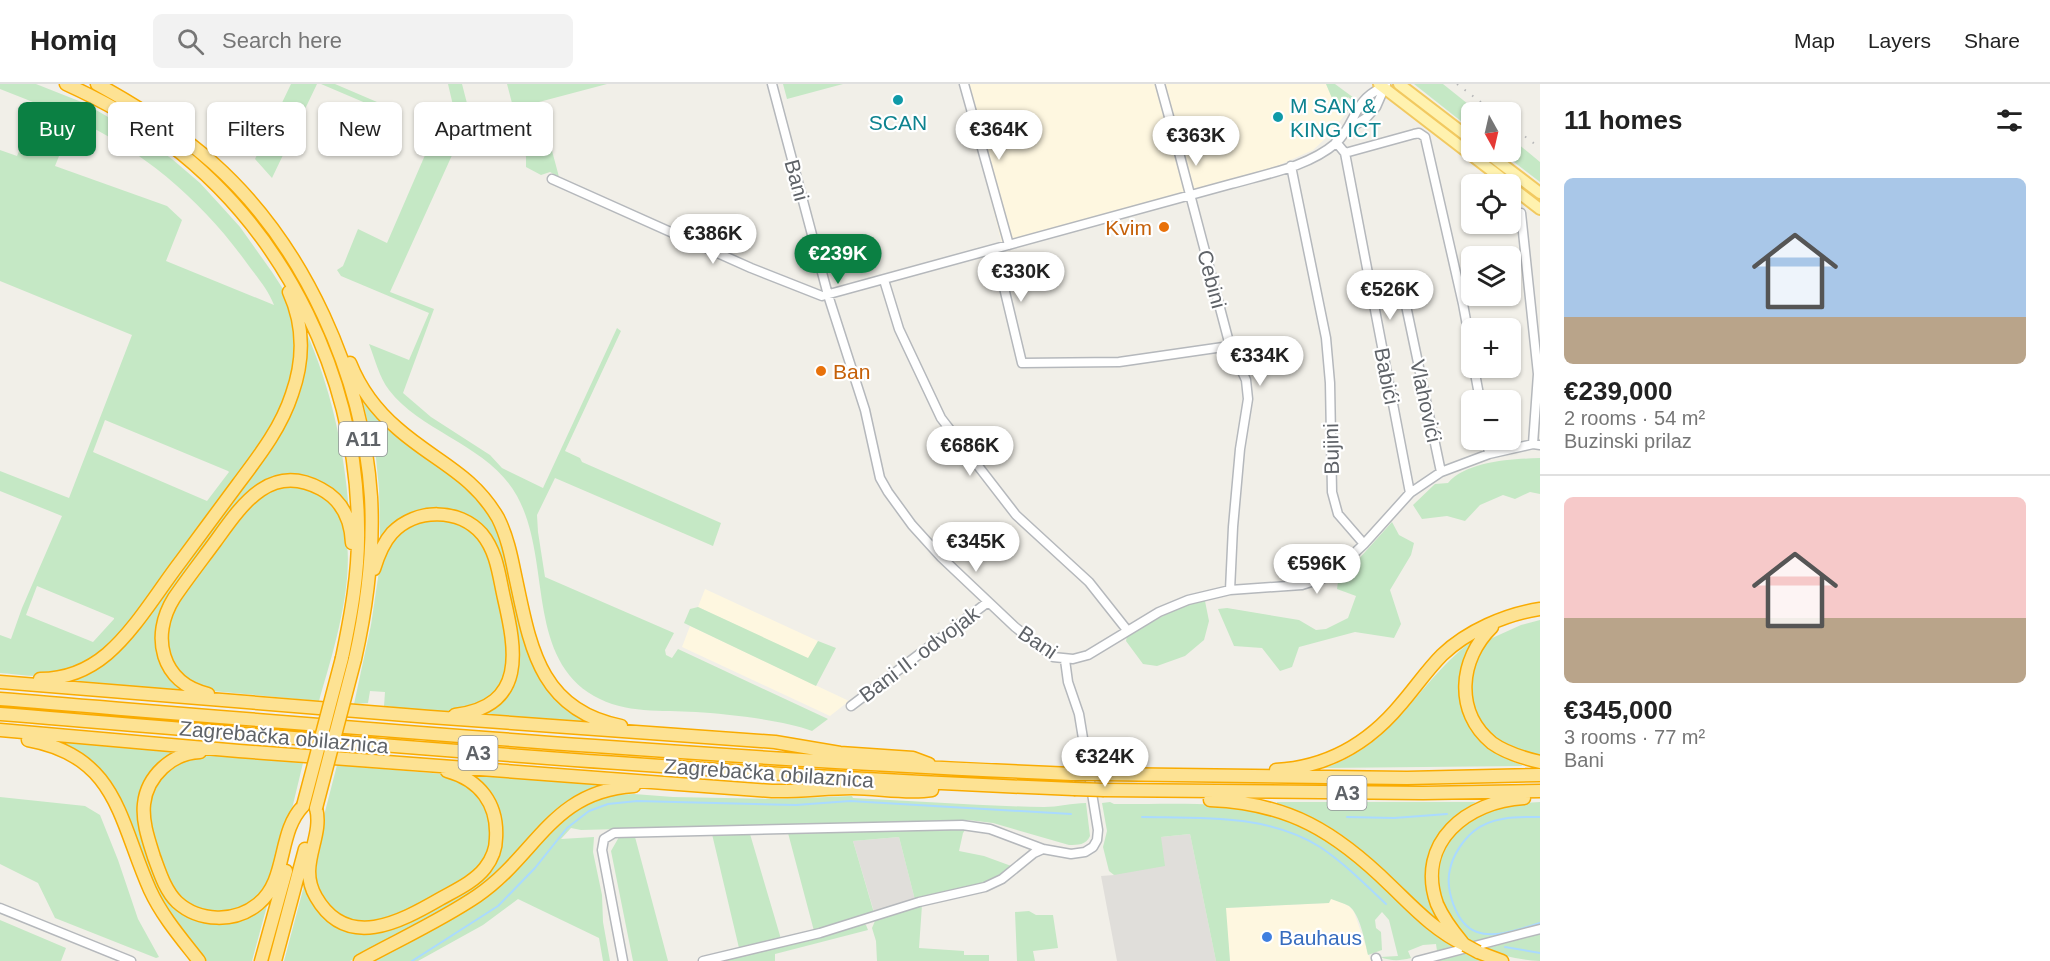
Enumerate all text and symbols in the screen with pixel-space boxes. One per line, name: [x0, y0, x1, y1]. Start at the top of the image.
search box: [153, 14, 573, 68]
text: Homiq: [30, 25, 117, 56]
icon: search: [174, 25, 207, 58]
text: Search here: [222, 28, 342, 53]
text: Map: [1794, 29, 1835, 52]
text: Layers: [1868, 29, 1931, 52]
text: Share: [1964, 29, 2020, 52]
marker: SCAN: [891, 93, 905, 107]
place label: M SAN & KING ICT: [1290, 94, 1381, 141]
chip: Buy: [18, 102, 96, 156]
chip: Rent: [108, 102, 195, 156]
chip: Filters: [207, 102, 306, 156]
chip: New: [318, 102, 402, 156]
chip: Apartment: [414, 102, 553, 156]
north arrow: [1461, 102, 1521, 162]
map controls: [1461, 102, 1521, 450]
icon: filters: [1993, 104, 2026, 137]
text: 11 homes: [1564, 105, 1683, 135]
pin: €364K: [957, 110, 1041, 161]
marker: M SAN & KING ICT: [1271, 110, 1285, 124]
place label: SCAN: [869, 111, 927, 134]
pin: €363K: [1154, 116, 1238, 167]
text: €364K: [970, 118, 1028, 140]
text: €363K: [1167, 124, 1225, 146]
street label: Bani: [780, 157, 814, 203]
button: locate: [1461, 174, 1521, 234]
pin: €386K: [671, 214, 755, 265]
place label: Kvim: [1105, 216, 1152, 239]
icon: home: [1741, 217, 1849, 325]
marker: Kvim: [1157, 220, 1171, 234]
text: €386K: [684, 222, 742, 244]
pin: €239K: [796, 234, 880, 285]
text: €239K: [809, 242, 867, 264]
button: layers: [1461, 246, 1521, 306]
street label: Cebini: [1193, 247, 1231, 311]
pin: €330K: [979, 252, 1063, 303]
text: €330K: [992, 260, 1050, 282]
pin: €526K: [1348, 270, 1432, 321]
text: €526K: [1361, 278, 1419, 300]
button: +: [1461, 318, 1521, 378]
pin: €334K: [1218, 336, 1302, 387]
text: €334K: [1231, 344, 1289, 366]
street label: Babići: [1370, 346, 1404, 406]
street label: Vlahovići: [1406, 358, 1446, 444]
place label: Ban: [833, 360, 870, 383]
marker: Ban: [814, 364, 828, 378]
text: €239,000: [1564, 376, 1672, 406]
button: −: [1461, 390, 1521, 450]
text: 2 rooms · 54 m²: [1564, 407, 1705, 429]
road number: A11: [339, 422, 387, 456]
street label: Bujini: [1319, 423, 1343, 475]
pin: €686K: [928, 426, 1012, 477]
text: Buzinski prilaz: [1564, 430, 1692, 452]
text: €686K: [941, 434, 999, 456]
pin: €345K: [934, 522, 1018, 573]
text: €345K: [947, 530, 1005, 552]
icon: home: [1741, 536, 1849, 644]
pin: €596K: [1275, 544, 1359, 595]
text: €596K: [1288, 552, 1346, 574]
street label: Bani II. odvojak: [855, 601, 984, 706]
street label: Bani: [1014, 621, 1062, 663]
text: €345,000: [1564, 695, 1672, 725]
street label: Zagrebačka obilaznica: [178, 716, 390, 758]
text: 3 rooms · 77 m²: [1564, 726, 1705, 748]
road number: A3: [458, 736, 498, 770]
pin: €324K: [1063, 737, 1147, 788]
text: €324K: [1076, 745, 1134, 767]
text: Bani: [1564, 749, 1604, 771]
street label: Zagrebačka obilaznica: [663, 754, 875, 792]
road number: A3: [1328, 776, 1366, 810]
place label: Bauhaus: [1279, 926, 1362, 949]
marker: Bauhaus: [1260, 930, 1274, 944]

